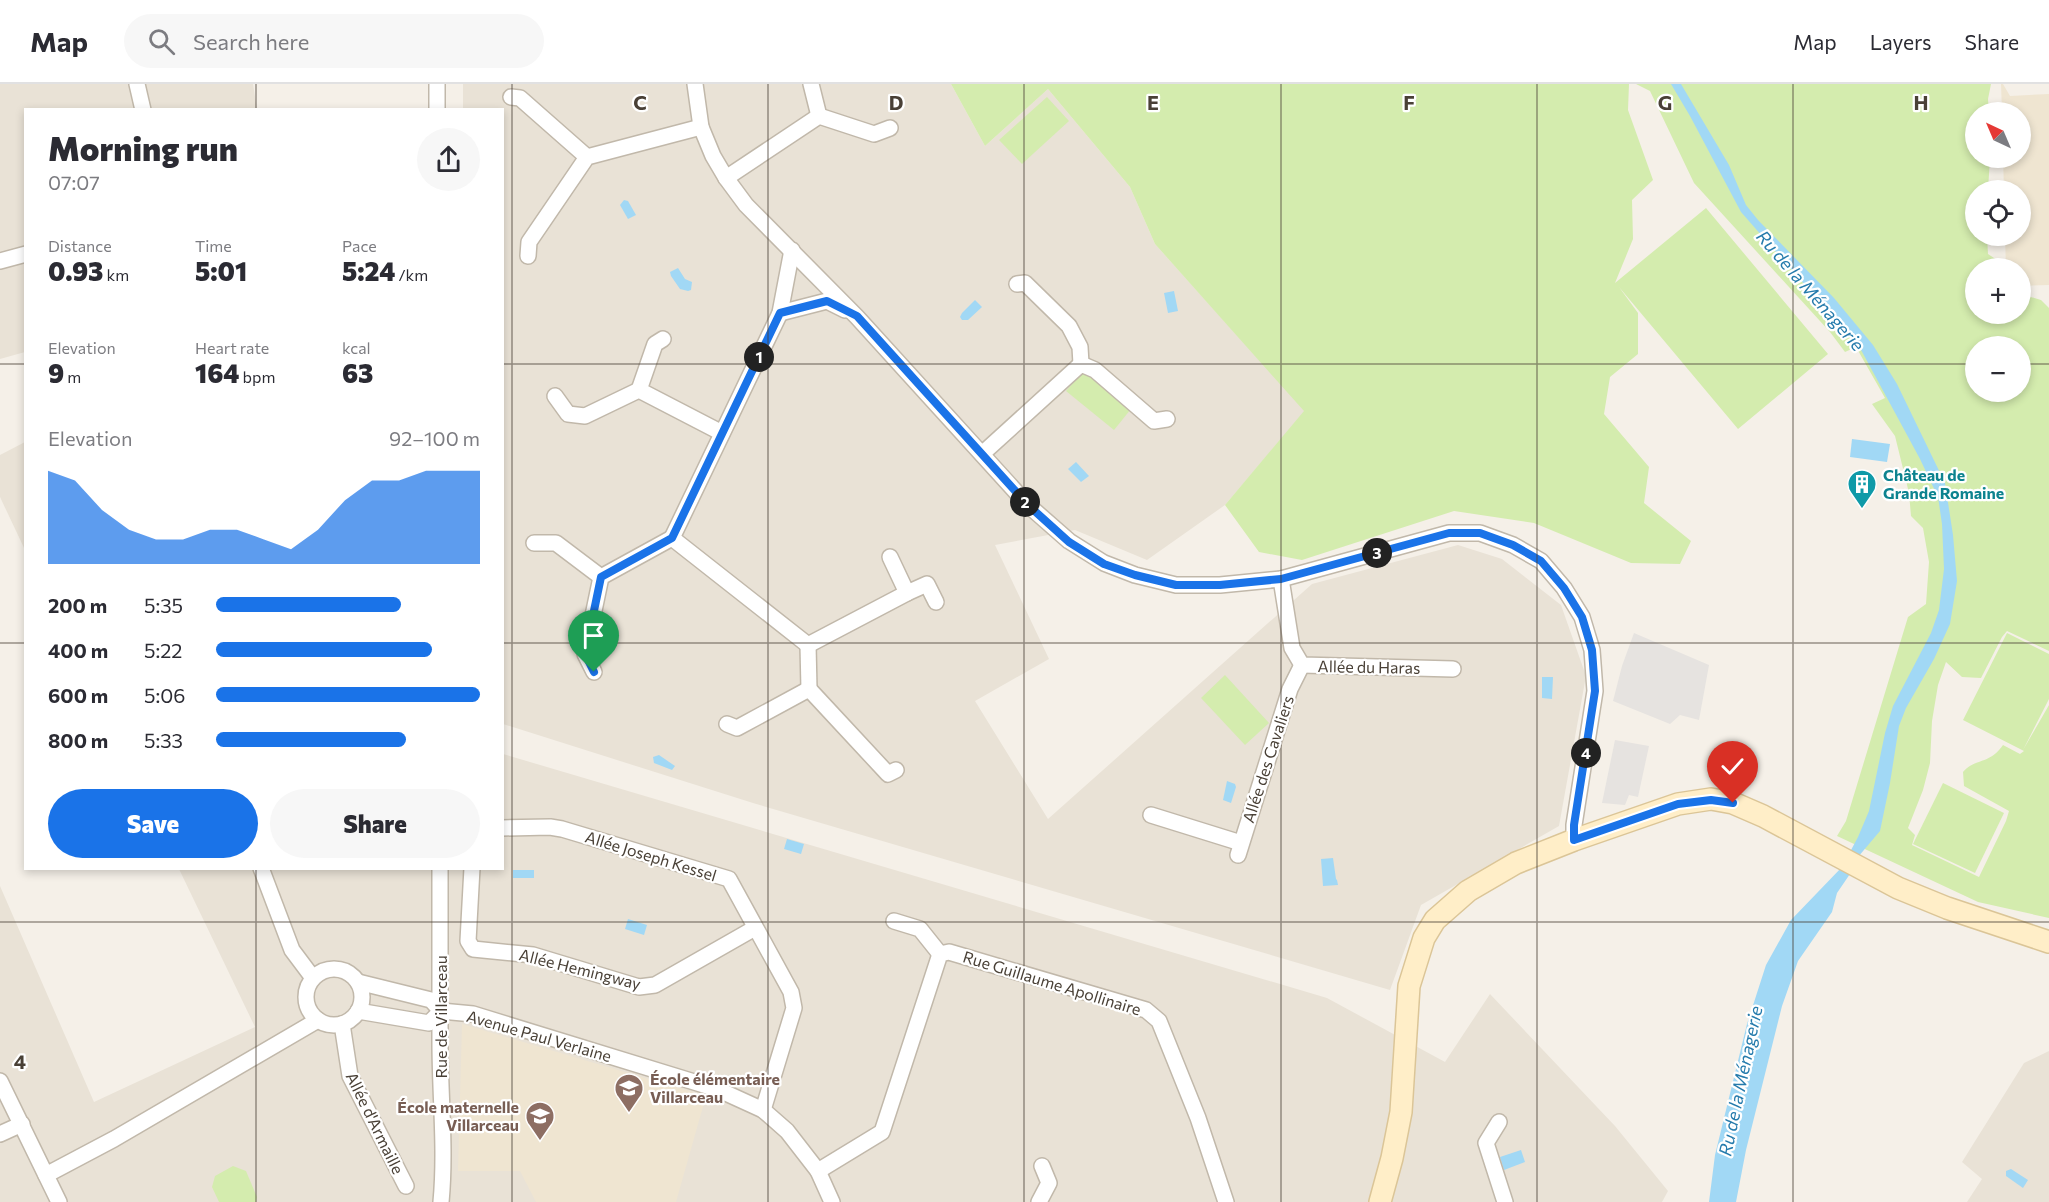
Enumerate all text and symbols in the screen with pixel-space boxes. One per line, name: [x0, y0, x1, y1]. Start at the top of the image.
search box: [124, 14, 544, 68]
text: Map: [30, 24, 88, 58]
icon: search: [145, 25, 178, 58]
text: Search here: [193, 28, 309, 55]
text: Map: [1793, 29, 1837, 54]
text: Layers: [1870, 29, 1932, 54]
text: Share: [1965, 29, 2019, 54]
text: C: [633, 90, 647, 114]
text: D: [889, 90, 903, 114]
text: E: [1147, 90, 1159, 114]
text: F: [1403, 90, 1415, 114]
text: G: [1658, 90, 1672, 114]
text: H: [1914, 90, 1929, 114]
north arrow: [1965, 102, 2031, 168]
map controls: [1965, 102, 2031, 402]
text: Morning run: [48, 127, 238, 168]
button: share: [417, 128, 480, 191]
text: 07:07: [48, 170, 100, 194]
button: locate: [1965, 180, 2031, 246]
water label: Ru de la Ménagerie: [1752, 225, 1870, 356]
text: Distance: [48, 236, 112, 255]
text: Time: [195, 236, 232, 255]
text: Pace: [342, 236, 377, 255]
text: 0.93: [48, 255, 103, 286]
text: 5:01: [195, 255, 247, 286]
text: 5:24: [342, 255, 395, 286]
button: +: [1965, 258, 2031, 324]
text: km: [103, 265, 129, 284]
text: /km: [395, 265, 428, 284]
button: −: [1965, 336, 2031, 402]
text: Elevation: [48, 338, 116, 357]
text: Heart rate: [195, 338, 269, 357]
text: kcal: [342, 338, 371, 357]
pin: 1: [744, 342, 774, 372]
text: 1: [755, 347, 763, 366]
text: 9: [48, 357, 64, 388]
text: 164: [195, 357, 239, 388]
text: 63: [342, 357, 373, 388]
text: m: [64, 367, 81, 386]
text: bpm: [239, 367, 275, 386]
text: Elevation: [48, 426, 133, 450]
text: 92–100 m: [389, 426, 480, 450]
place label: Château de Grande Romaine: [1883, 465, 2004, 502]
building icon: Château de Grande Romaine: [1846, 468, 1878, 510]
pin: 2: [1010, 487, 1040, 517]
text: 2: [1020, 492, 1030, 511]
pin: 3: [1362, 538, 1392, 568]
text: 3: [1372, 543, 1382, 562]
text: 200 m: [48, 593, 107, 617]
text: 5:35: [144, 593, 183, 617]
pin: [568, 610, 619, 672]
icon: arrive: [577, 619, 610, 652]
text: 400 m: [48, 638, 108, 662]
text: 5:22: [144, 638, 182, 662]
street label: Allée du Haras: [1318, 656, 1420, 677]
text: 600 m: [48, 683, 108, 707]
text: 5:06: [144, 683, 185, 707]
street label: Allée des Cavaliers: [1238, 693, 1297, 825]
text: 800 m: [48, 728, 108, 752]
text: 5:33: [144, 728, 183, 752]
pin: 4: [1571, 738, 1601, 768]
pin: [1707, 741, 1758, 803]
text: 4: [1581, 743, 1591, 762]
icon: check: [1716, 750, 1749, 783]
button: Save: [48, 789, 258, 858]
button: Share: [270, 789, 480, 858]
street label: Allée Joseph Kessel: [583, 827, 719, 885]
street label: Allée Hemingway: [517, 944, 643, 993]
street label: Rue Guillaume Apollinaire: [961, 946, 1144, 1019]
street label: Rue de Villarceau: [431, 955, 450, 1079]
water label: Ru de la Ménagerie: [1713, 1003, 1767, 1158]
street label: Avenue Paul Verlaine: [465, 1006, 614, 1065]
text: 4: [14, 1049, 26, 1073]
street label: Allée d'Armaille: [343, 1069, 408, 1177]
place label: École élémentaire Villarceau: [650, 1069, 780, 1106]
school or university icon: École élémentaire Villarceau: [613, 1072, 645, 1114]
place label: École maternelle Villarceau: [397, 1097, 519, 1134]
school or university icon: École maternelle Villarceau: [524, 1100, 556, 1142]

